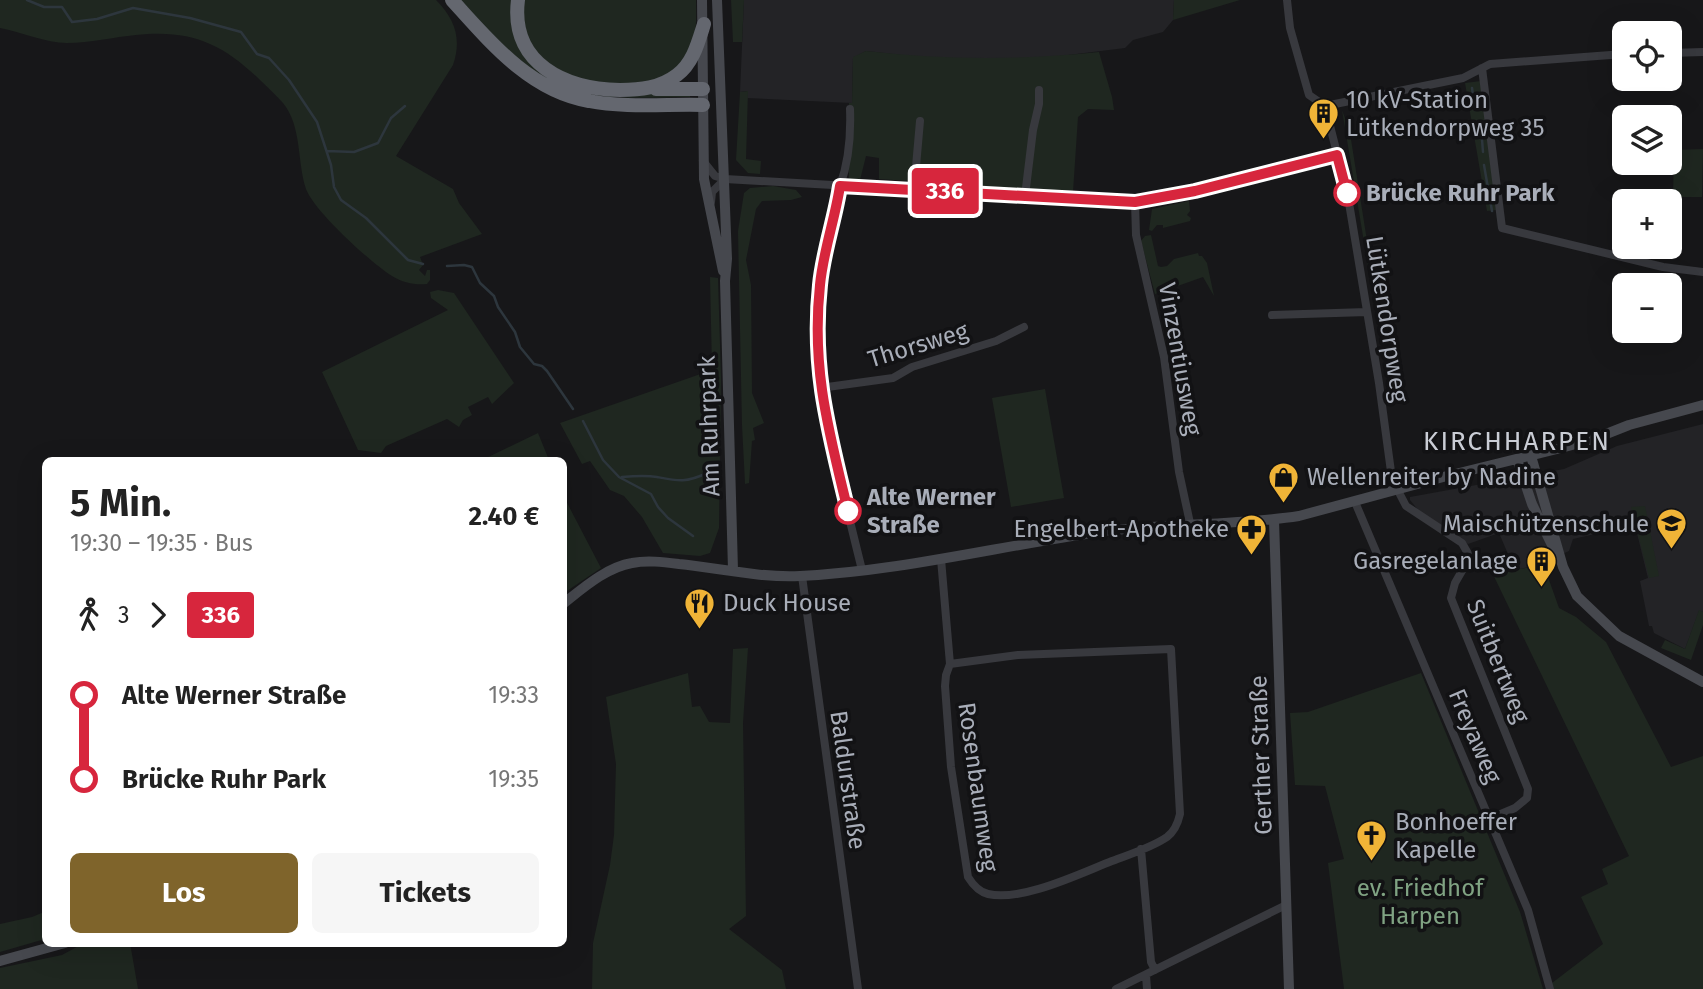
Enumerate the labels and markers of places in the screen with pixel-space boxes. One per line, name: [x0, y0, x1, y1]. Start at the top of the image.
place label: 10 kV-Station Lütkendorpweg 35: [1346, 86, 1544, 142]
building icon: 10 kV-Station Lütkendorpweg 35: [1306, 97, 1340, 141]
place label: Brücke Ruhr Park: [1366, 179, 1555, 207]
marker: Brücke Ruhr Park: [1334, 180, 1360, 206]
shop icon: Wellenreiter by Nadine: [1267, 460, 1301, 504]
place label: Wellenreiter by Nadine: [1307, 463, 1556, 491]
place label: Alte Werner Straße: [866, 483, 996, 539]
marker: Alte Werner Straße: [835, 498, 861, 524]
school or university icon: Maischützenschule: [1655, 507, 1689, 551]
place label: Maischützenschule: [1443, 510, 1649, 538]
pharmacy icon: Engelbert-Apotheke: [1235, 512, 1269, 556]
place label: Engelbert-Apotheke: [1013, 515, 1229, 543]
building icon: Gasregelanlage: [1524, 544, 1558, 588]
place label: Gasregelanlage: [1353, 547, 1518, 575]
restaurant icon: Duck House: [683, 586, 717, 630]
place label: Duck House: [723, 589, 851, 617]
place label: Bonhoeffer Kapelle: [1395, 808, 1518, 864]
church icon: Bonhoeffer Kapelle: [1355, 819, 1389, 863]

